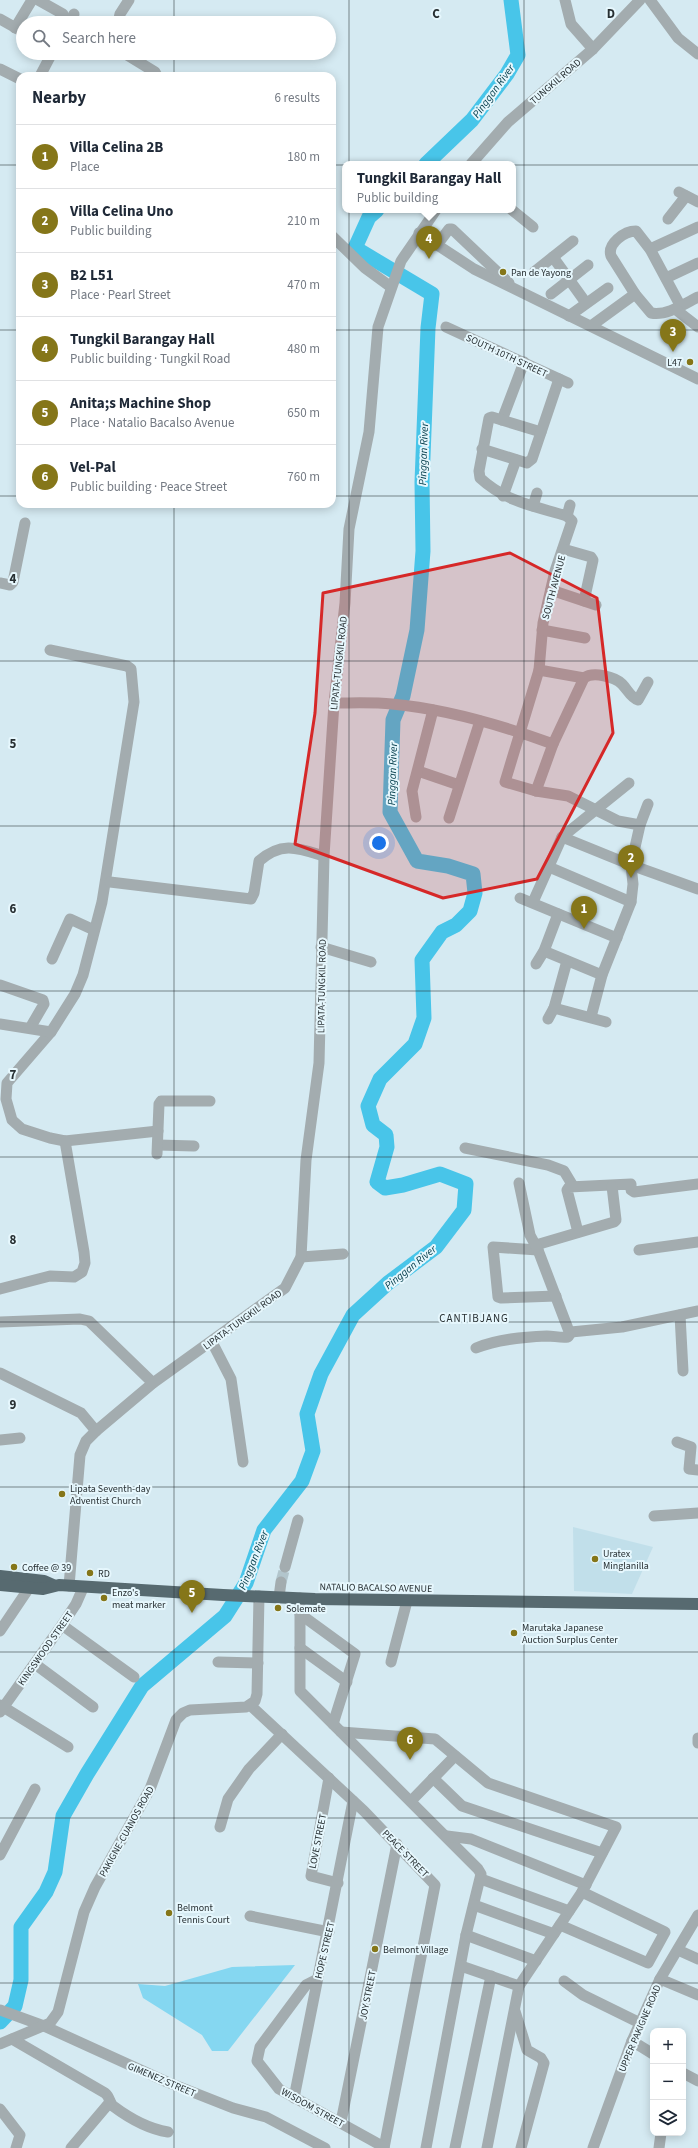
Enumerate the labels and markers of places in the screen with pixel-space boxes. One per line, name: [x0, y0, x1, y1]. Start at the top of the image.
pin: 4: [416, 226, 442, 259]
place label: Pan de Yayong: [511, 266, 571, 280]
marker: Pan de Yayong: [498, 267, 508, 277]
pin: 3: [660, 319, 686, 352]
place label: L47: [667, 356, 682, 370]
marker: L47: [685, 357, 695, 367]
pin: 2: [618, 845, 644, 878]
pin: 1: [571, 896, 597, 929]
place label: Lipata Seventh-day Adventist Church: [70, 1482, 151, 1508]
marker: Lipata Seventh-day Adventist Church: [57, 1489, 67, 1499]
place label: Uratex Minglanilla: [603, 1547, 649, 1573]
marker: Uratex Minglanilla: [590, 1554, 600, 1564]
place label: Coffee @ 39: [22, 1561, 71, 1575]
marker: Coffee @ 39: [9, 1562, 19, 1572]
place label: RD: [98, 1567, 110, 1581]
marker: RD: [85, 1568, 95, 1578]
pin: 5: [179, 1580, 205, 1613]
place label: Enzo's meat marker: [112, 1586, 166, 1612]
marker: Enzo's meat marker: [99, 1593, 109, 1603]
place label: Solemate: [286, 1602, 326, 1616]
marker: Solemate: [273, 1603, 283, 1613]
place label: Marutaka Japanese Auction Surplus Center: [522, 1621, 618, 1647]
marker: Marutaka Japanese Auction Surplus Center: [509, 1628, 519, 1638]
pin: 6: [397, 1727, 423, 1760]
place label: Belmont Tennis Court: [177, 1901, 230, 1927]
marker: Belmont Tennis Court: [164, 1908, 174, 1918]
place label: Belmont Village: [383, 1943, 449, 1957]
marker: Belmont Village: [370, 1944, 380, 1954]

